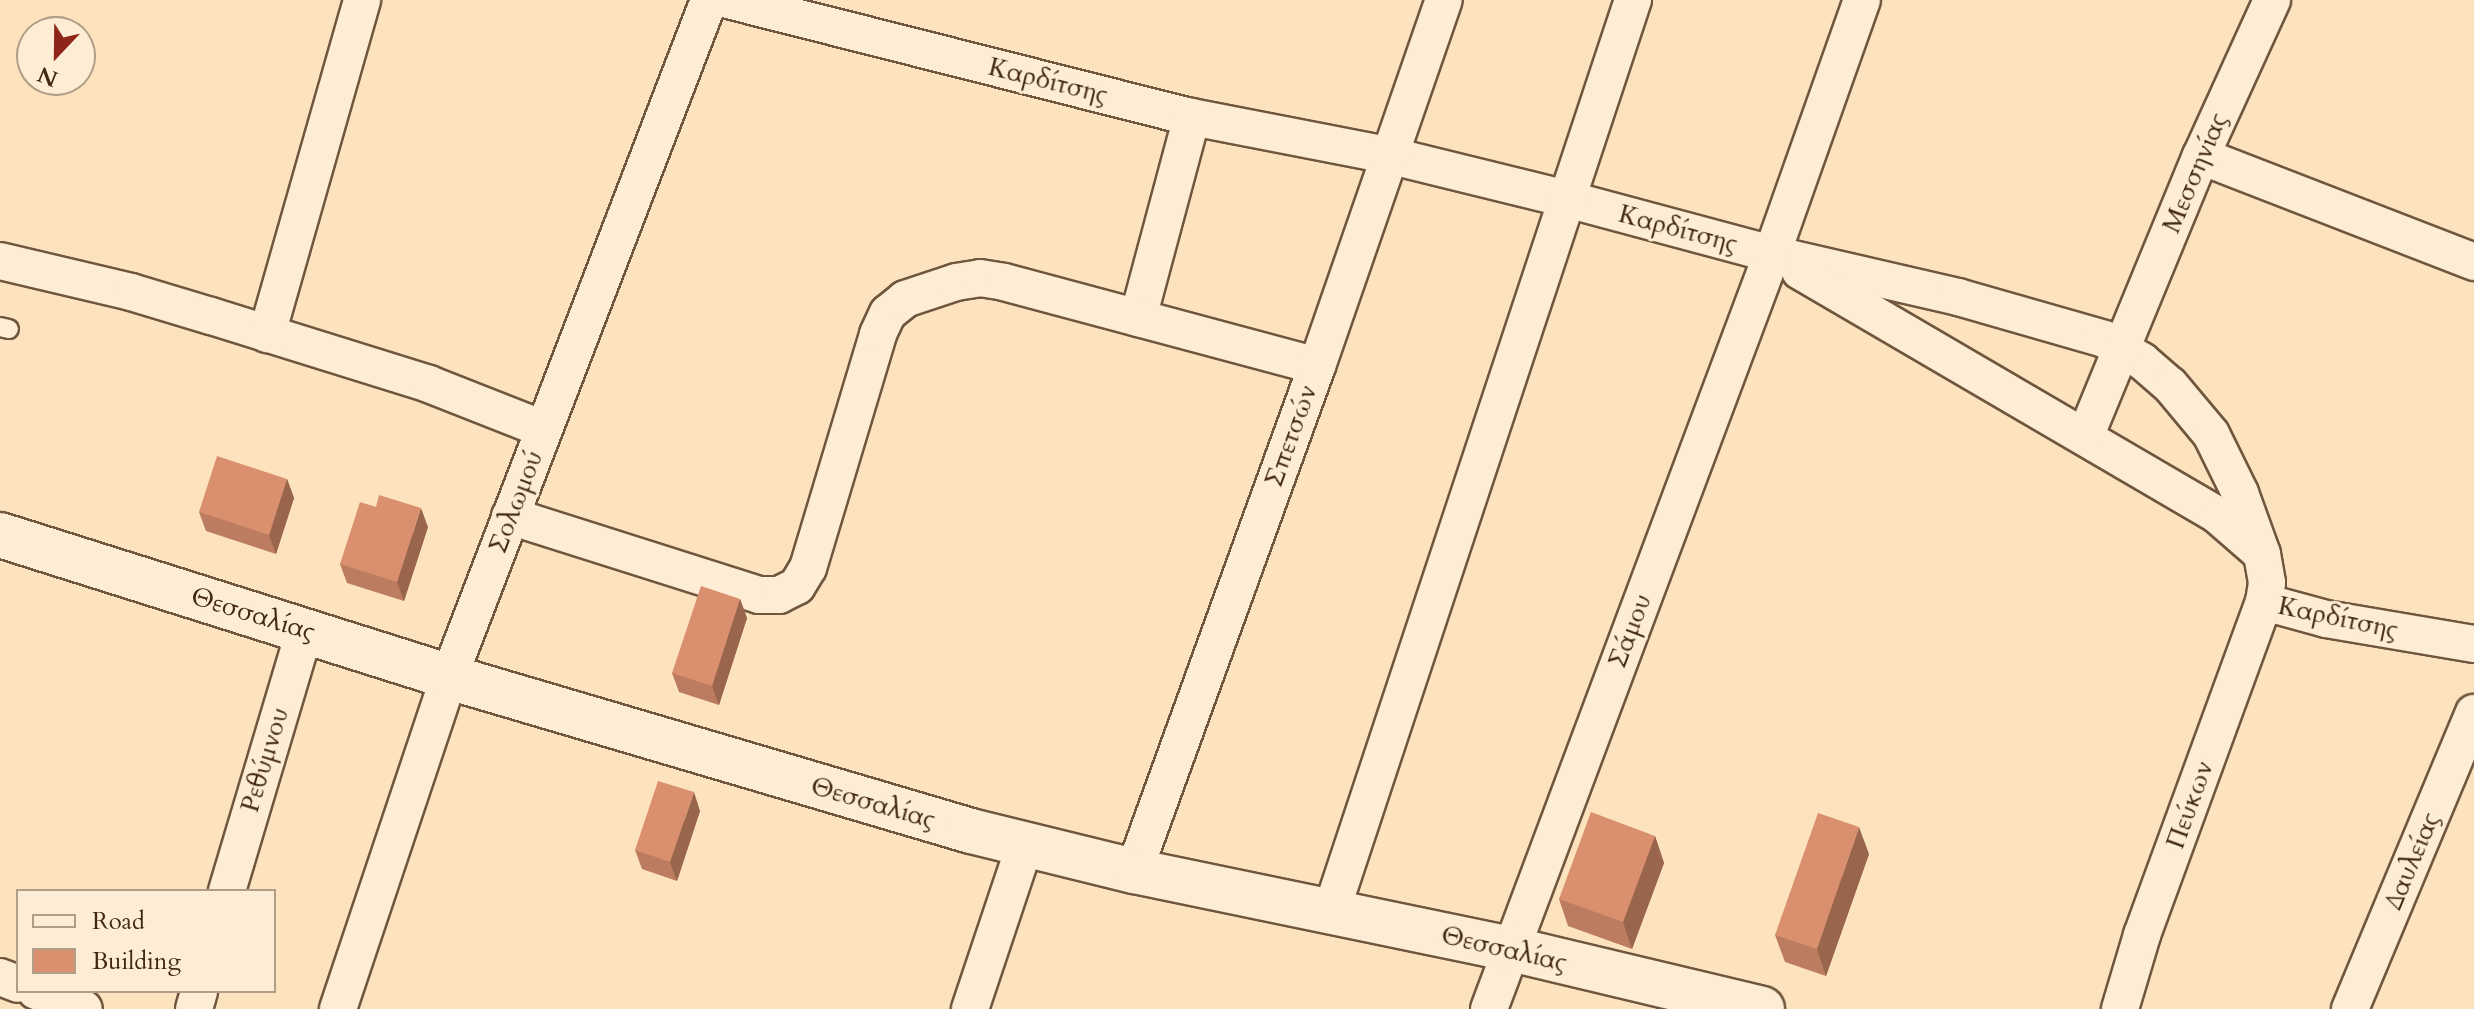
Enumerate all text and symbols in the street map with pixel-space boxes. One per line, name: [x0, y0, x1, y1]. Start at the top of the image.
north arrow: [16, 16, 96, 96]
street label: Καρδίτσης: [985, 51, 1111, 111]
text: N: [33, 59, 62, 94]
street label: Μεσσηνίας: [2156, 108, 2234, 238]
street label: Καρδίτσης: [1615, 198, 1741, 260]
street label: Σπετσών: [1258, 381, 1324, 491]
street label: Σολωμού: [482, 446, 550, 558]
street label: Θεσσαλίας: [187, 580, 319, 648]
street label: Σάμου: [1602, 590, 1658, 672]
street label: Καρδίτσης: [2275, 590, 2401, 646]
street label: Ρεθύμνου: [234, 704, 296, 816]
street label: Πεύκων: [2160, 757, 2220, 853]
street label: Θεσσαλίας: [807, 770, 939, 836]
street label: Δαυλείας: [2378, 808, 2446, 914]
legend: [16, 889, 276, 993]
text: Road: [92, 905, 145, 938]
street label: Θεσσαλίας: [1438, 919, 1570, 979]
text: Building: [92, 945, 181, 978]

